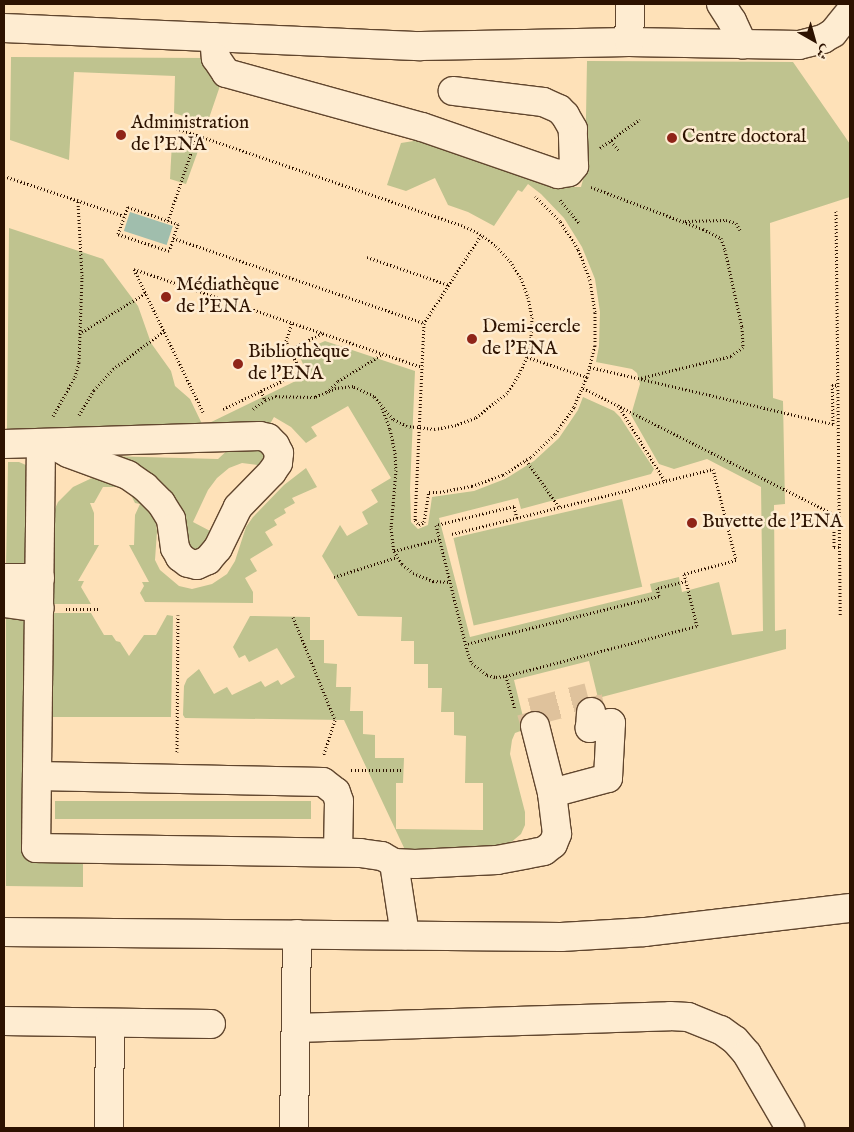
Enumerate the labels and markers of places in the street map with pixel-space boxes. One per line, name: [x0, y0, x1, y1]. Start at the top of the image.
place label: Administration de l'ENA: [131, 113, 249, 157]
place label: Centre doctoral: [682, 127, 806, 149]
marker: Administration de l'ENA: [115, 129, 127, 141]
marker: Centre doctoral: [666, 132, 678, 144]
place label: Médiathèque de l'ENA: [176, 275, 279, 319]
marker: Médiathèque de l'ENA: [160, 291, 172, 303]
place label: Demi-cercle de l'ENA: [482, 317, 580, 361]
marker: Demi-cercle de l'ENA: [466, 333, 478, 345]
place label: Bibliothèque de l'ENA: [248, 342, 349, 386]
marker: Bibliothèque de l'ENA: [232, 358, 244, 370]
place label: Buvette de l'ENA: [702, 512, 843, 534]
marker: Buvette de l'ENA: [686, 517, 698, 529]

